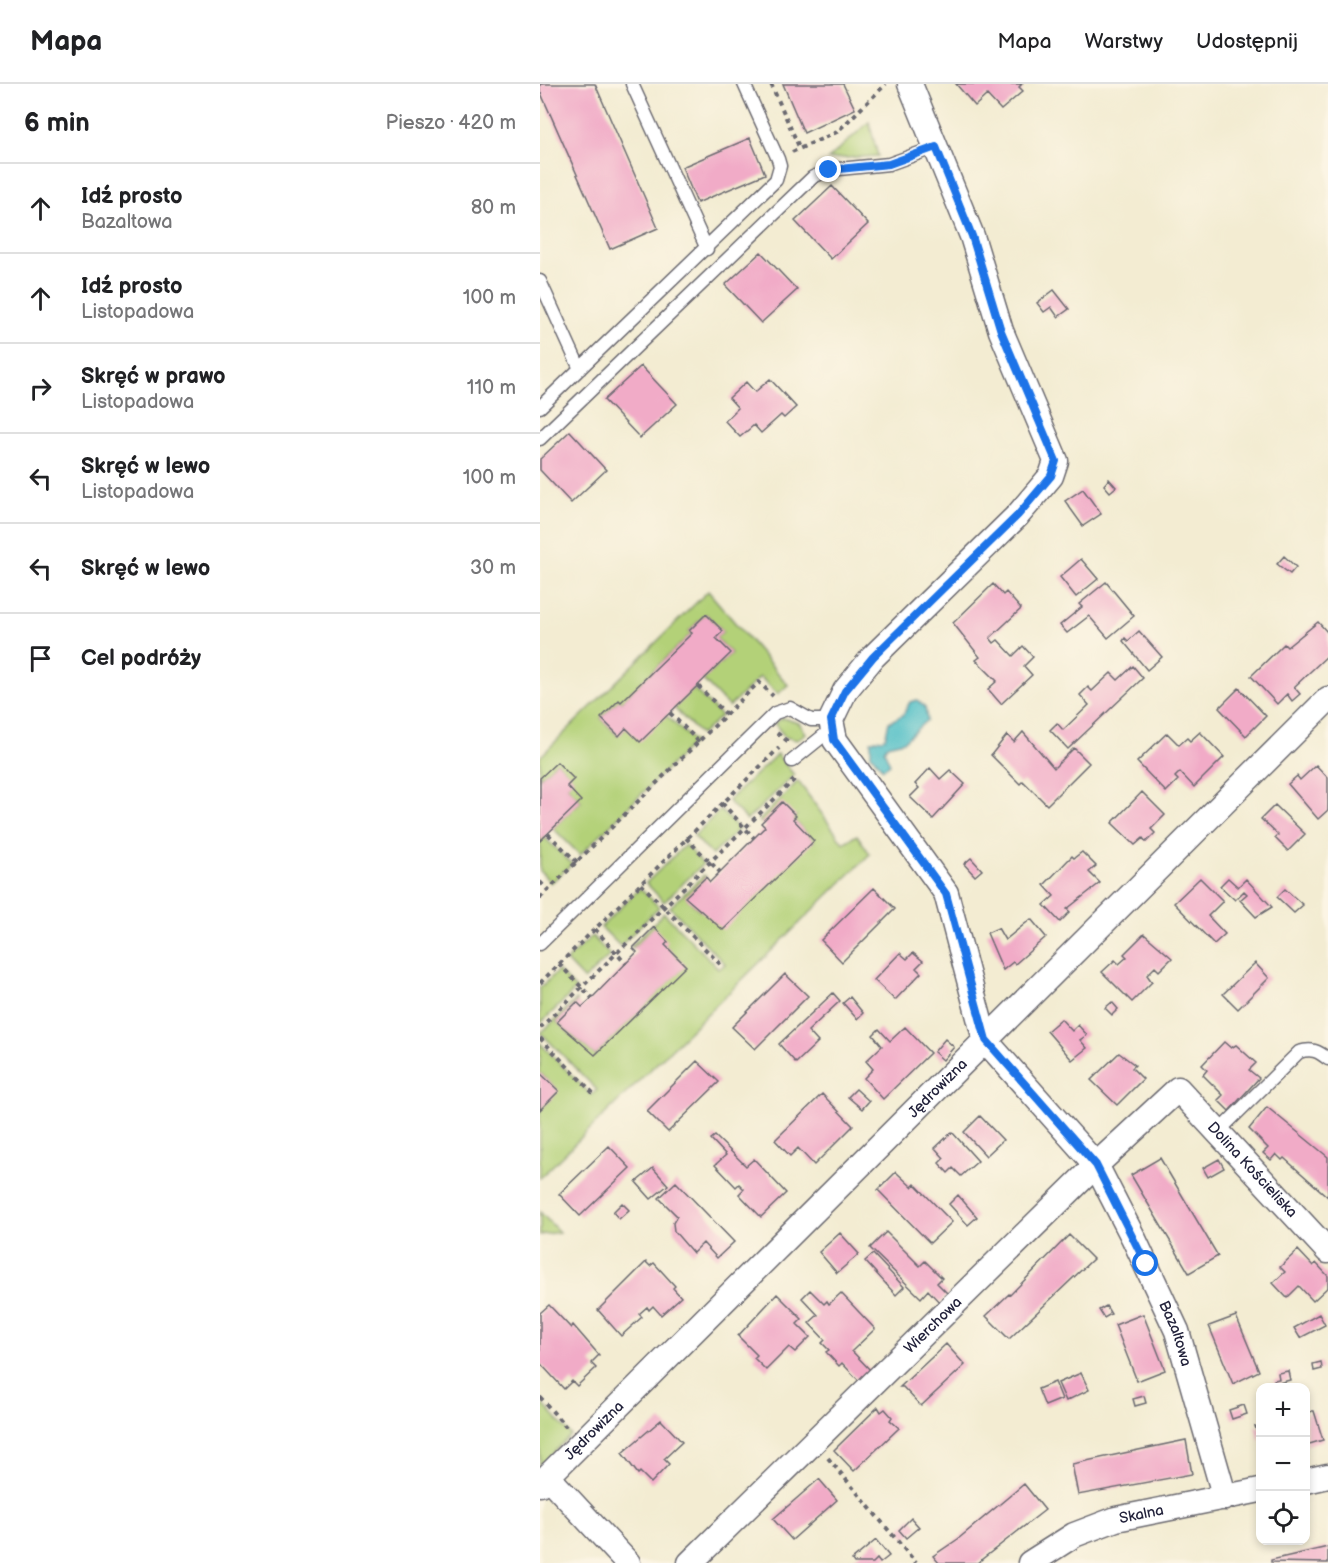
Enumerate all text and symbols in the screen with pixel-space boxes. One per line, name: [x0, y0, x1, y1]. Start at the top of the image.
text: Mapa: [30, 25, 102, 58]
text: Mapa: [998, 29, 1052, 54]
text: Warstwy: [1085, 29, 1163, 54]
text: Udostępnij: [1196, 29, 1298, 54]
text: 6 min: [24, 108, 90, 139]
text: Pieszo · 420 m: [386, 111, 516, 135]
route end: [815, 156, 841, 182]
text: Idź prosto: [81, 183, 183, 210]
icon: ahead: [24, 192, 57, 225]
text: 80 m: [471, 196, 516, 220]
text: Bazaltowa: [81, 210, 173, 234]
text: Idź prosto: [81, 273, 183, 300]
icon: ahead: [24, 282, 57, 315]
text: 100 m: [463, 286, 516, 310]
text: Listopadowa: [81, 300, 194, 324]
text: Skręć w prawo: [81, 363, 226, 390]
icon: right: [24, 372, 57, 405]
text: 110 m: [467, 376, 516, 400]
text: Listopadowa: [81, 390, 194, 414]
text: Skręć w lewo: [81, 453, 210, 480]
icon: left: [24, 462, 57, 495]
text: 100 m: [463, 466, 516, 490]
text: Listopadowa: [81, 480, 194, 504]
icon: left: [24, 552, 57, 585]
text: Skręć w lewo: [81, 555, 210, 582]
text: 30 m: [470, 556, 516, 580]
icon: arrive: [24, 642, 57, 675]
text: Cel podróży: [81, 645, 201, 672]
street label: Jędrowizna: [904, 1055, 972, 1122]
street label: Dolina Kościeliska: [1203, 1118, 1301, 1222]
route start: [1132, 1250, 1158, 1276]
street label: Wierchowa: [900, 1293, 966, 1358]
street label: Bazaltowa: [1154, 1298, 1196, 1369]
map controls: [1256, 1383, 1310, 1545]
button: +: [1256, 1383, 1310, 1437]
street label: Jędrowizna: [560, 1397, 628, 1464]
button: −: [1256, 1437, 1310, 1491]
button: locate: [1256, 1491, 1310, 1545]
street label: Skalna: [1118, 1501, 1165, 1528]

